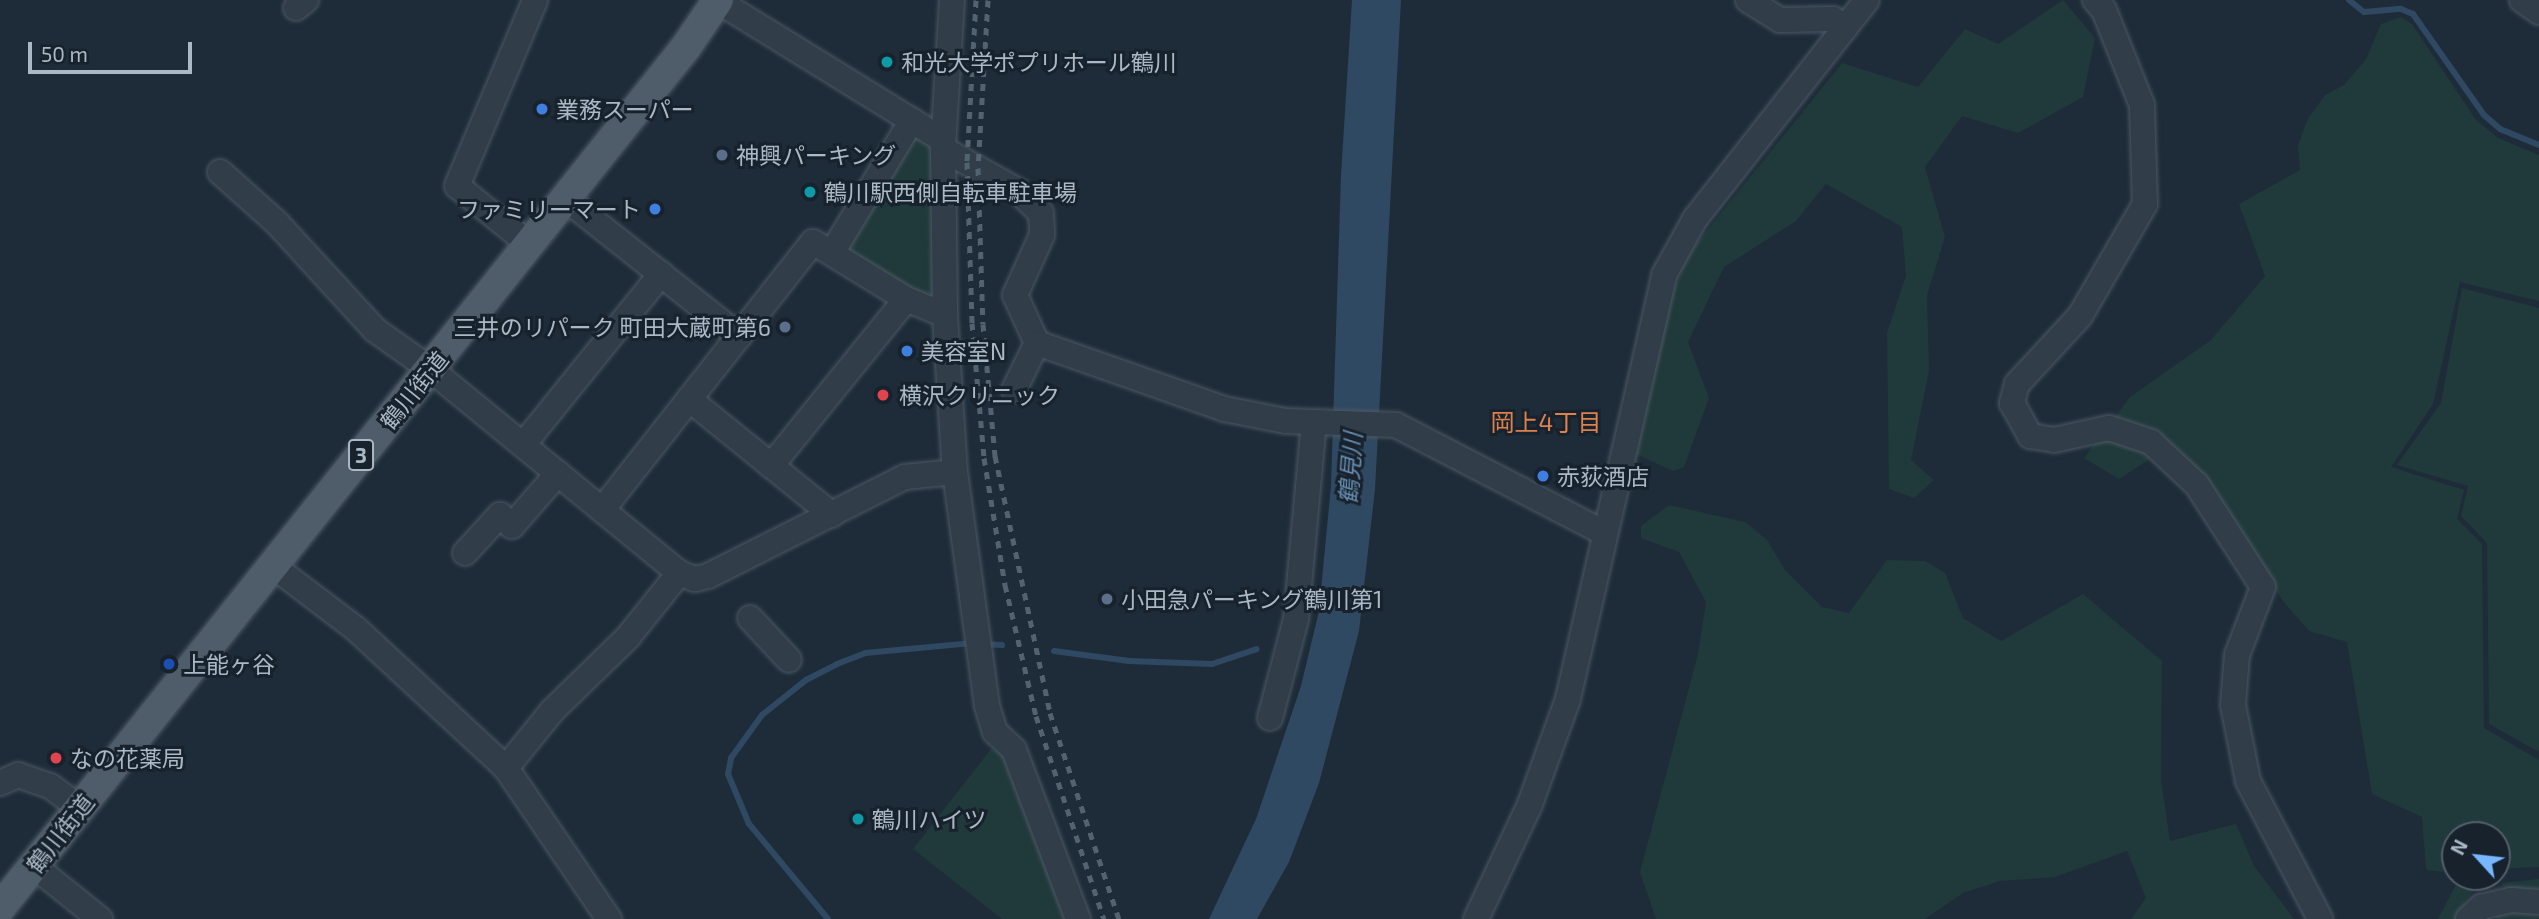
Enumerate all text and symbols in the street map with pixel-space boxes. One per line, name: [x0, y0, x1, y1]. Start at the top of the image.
scale bar: [32, 28, 196, 72]
text: 50 m: [41, 41, 88, 66]
place label: 和光大学ポプリホール鶴川: [901, 48, 1177, 76]
marker: 和光大学ポプリホール鶴川: [879, 54, 895, 70]
place label: 業務スーパー: [556, 95, 694, 123]
marker: 業務スーパー: [534, 101, 550, 117]
place label: 神興パーキング: [736, 141, 897, 169]
marker: 神興パーキング: [714, 147, 730, 163]
place label: 鶴川駅西側自転車駐車場: [824, 178, 1077, 206]
marker: 鶴川駅西側自転車駐車場: [802, 184, 818, 200]
place label: ファミリーマート: [457, 195, 641, 223]
marker: ファミリーマート: [647, 201, 663, 217]
place label: 三井のリパーク 町田大蔵町第6: [454, 313, 771, 341]
marker: 三井のリパーク 町田大蔵町第6: [777, 319, 793, 335]
place label: 美容室N: [921, 337, 1006, 365]
marker: 美容室N: [899, 343, 915, 359]
street label: 鶴川街道: [374, 346, 454, 434]
place label: 横沢クリニック: [899, 381, 1060, 409]
marker: 横沢クリニック: [873, 385, 893, 405]
district label: 岡上4丁目: [1491, 408, 1601, 436]
water label: 鶴見川: [1333, 431, 1367, 505]
road number: 3: [347, 438, 375, 472]
place label: 赤荻酒店: [1557, 462, 1649, 490]
marker: 赤荻酒店: [1535, 468, 1551, 484]
place label: 小田急パーキング鶴川第1: [1121, 585, 1383, 613]
marker: 小田急パーキング鶴川第1: [1099, 591, 1115, 607]
place label: 上能ヶ谷: [183, 650, 275, 678]
marker: 上能ヶ谷: [161, 656, 177, 672]
place label: なの花薬局: [70, 744, 185, 772]
marker: なの花薬局: [48, 750, 64, 766]
street label: 鶴川街道: [21, 788, 99, 878]
place label: 鶴川ハイツ: [872, 805, 987, 833]
marker: 鶴川ハイツ: [850, 811, 866, 827]
north arrow: [2441, 821, 2511, 891]
text: N: [2445, 836, 2472, 858]

